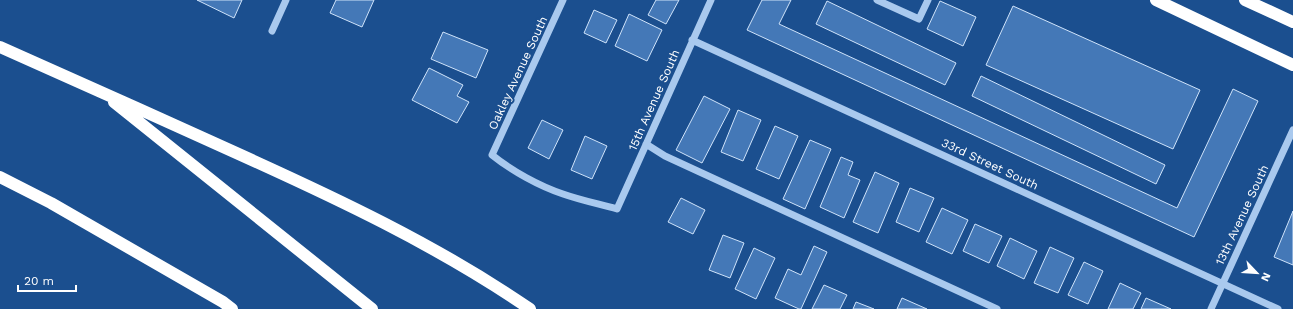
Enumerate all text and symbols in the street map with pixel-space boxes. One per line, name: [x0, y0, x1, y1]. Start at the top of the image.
street label: Oakley Avenue South: [486, 14, 550, 132]
street label: 15th Avenue South: [625, 47, 683, 153]
street label: 33rd Street South: [939, 135, 1041, 193]
street label: 13th Avenue South: [1213, 163, 1271, 267]
north arrow: [1237, 253, 1277, 293]
scale bar: [18, 267, 76, 293]
text: N: [1258, 271, 1273, 283]
text: 20 m: [24, 274, 54, 288]

